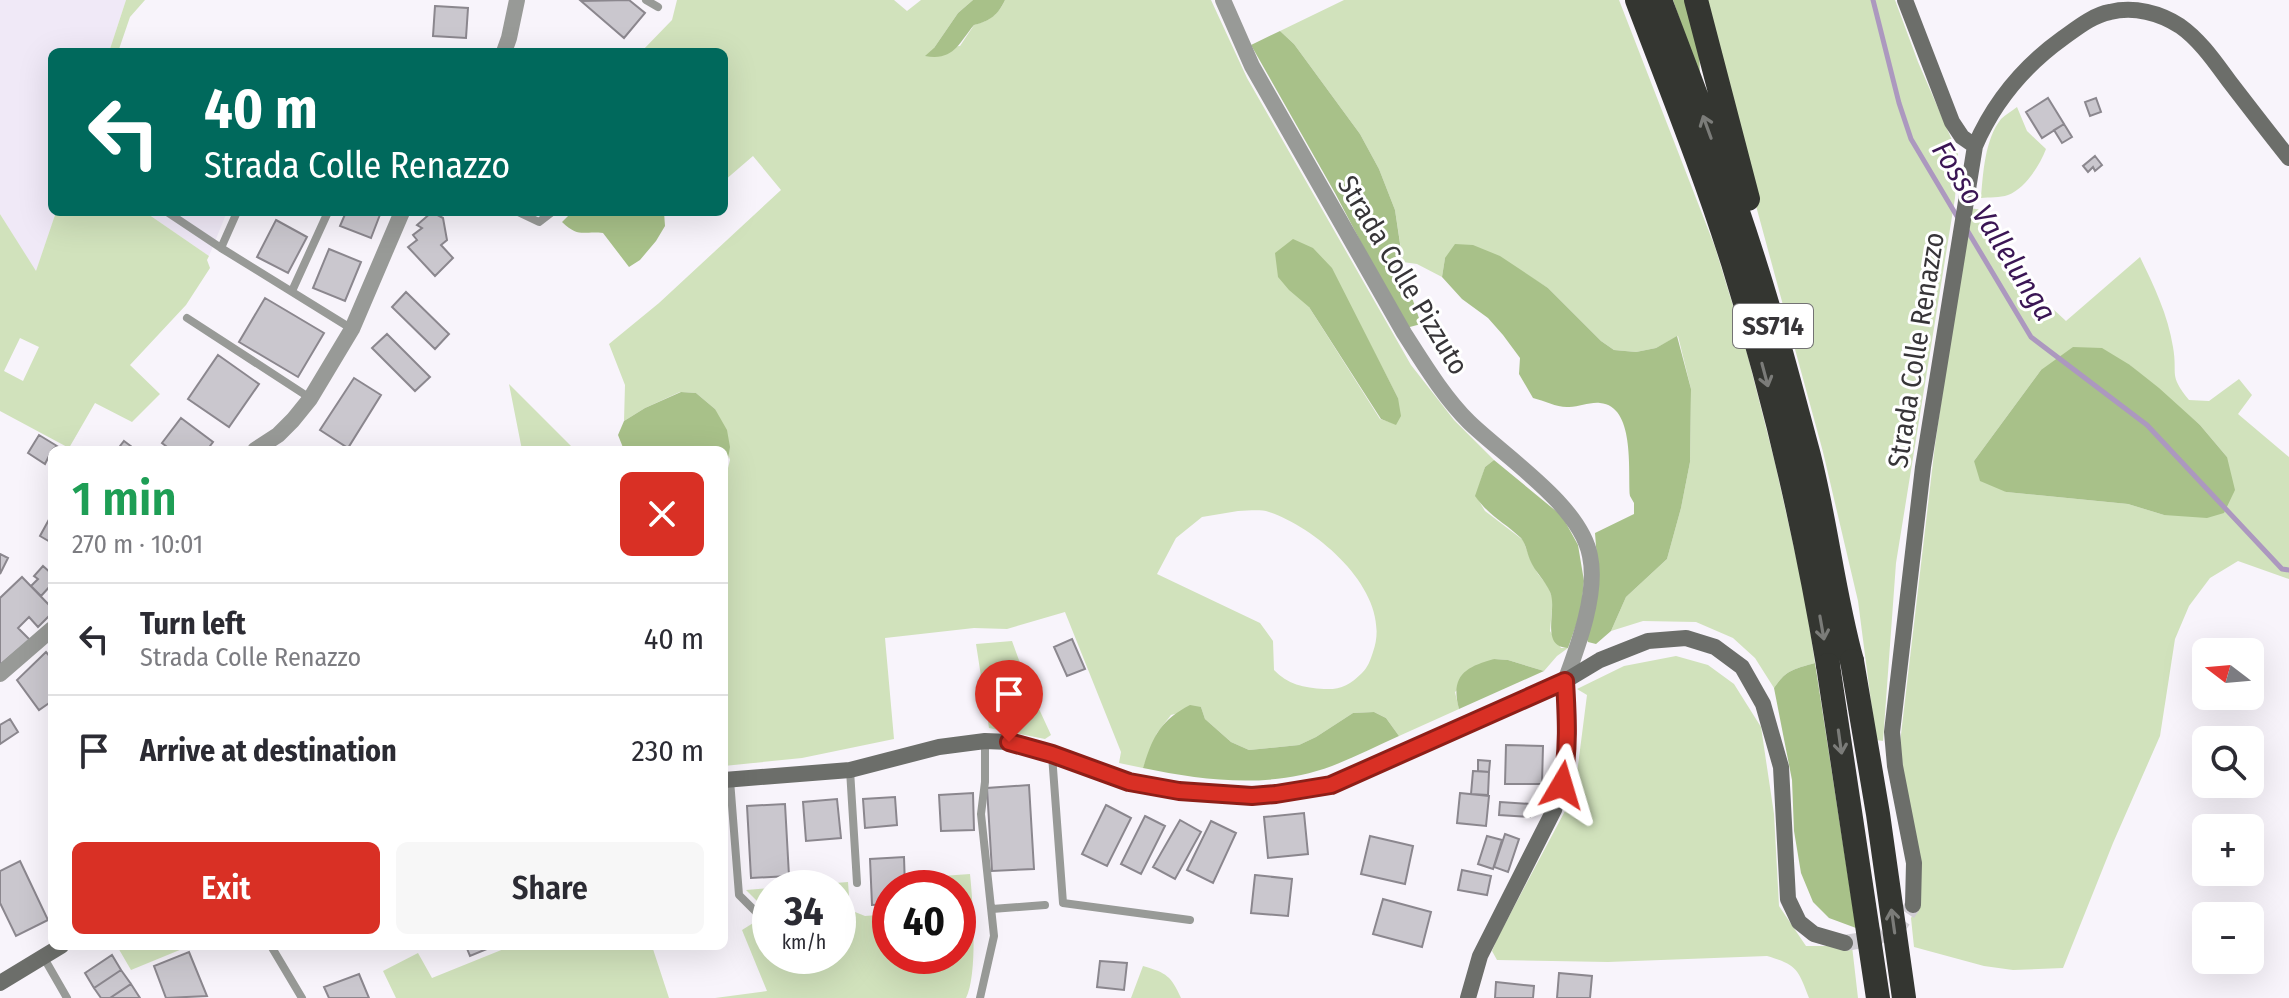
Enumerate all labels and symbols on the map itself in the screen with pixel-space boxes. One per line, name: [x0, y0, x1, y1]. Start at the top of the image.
one-way arrow: [1699, 115, 1714, 140]
water label: Fosso Vallelunga: [1924, 134, 2064, 328]
street label: Strada Colle Pizzuto: [1331, 170, 1475, 380]
street label: Strada Colle Renazzo: [1881, 230, 1951, 470]
road number: SS714: [1733, 304, 1813, 348]
one-way arrow: [1759, 361, 1774, 387]
one-way arrow: [1815, 615, 1830, 641]
north arrow: [2192, 638, 2264, 710]
pin: [975, 660, 1043, 742]
one-way arrow: [1833, 729, 1848, 754]
position arrow: [1520, 743, 1604, 827]
speed limit sign: 40: [872, 870, 976, 974]
one-way arrow: [1885, 909, 1900, 934]

